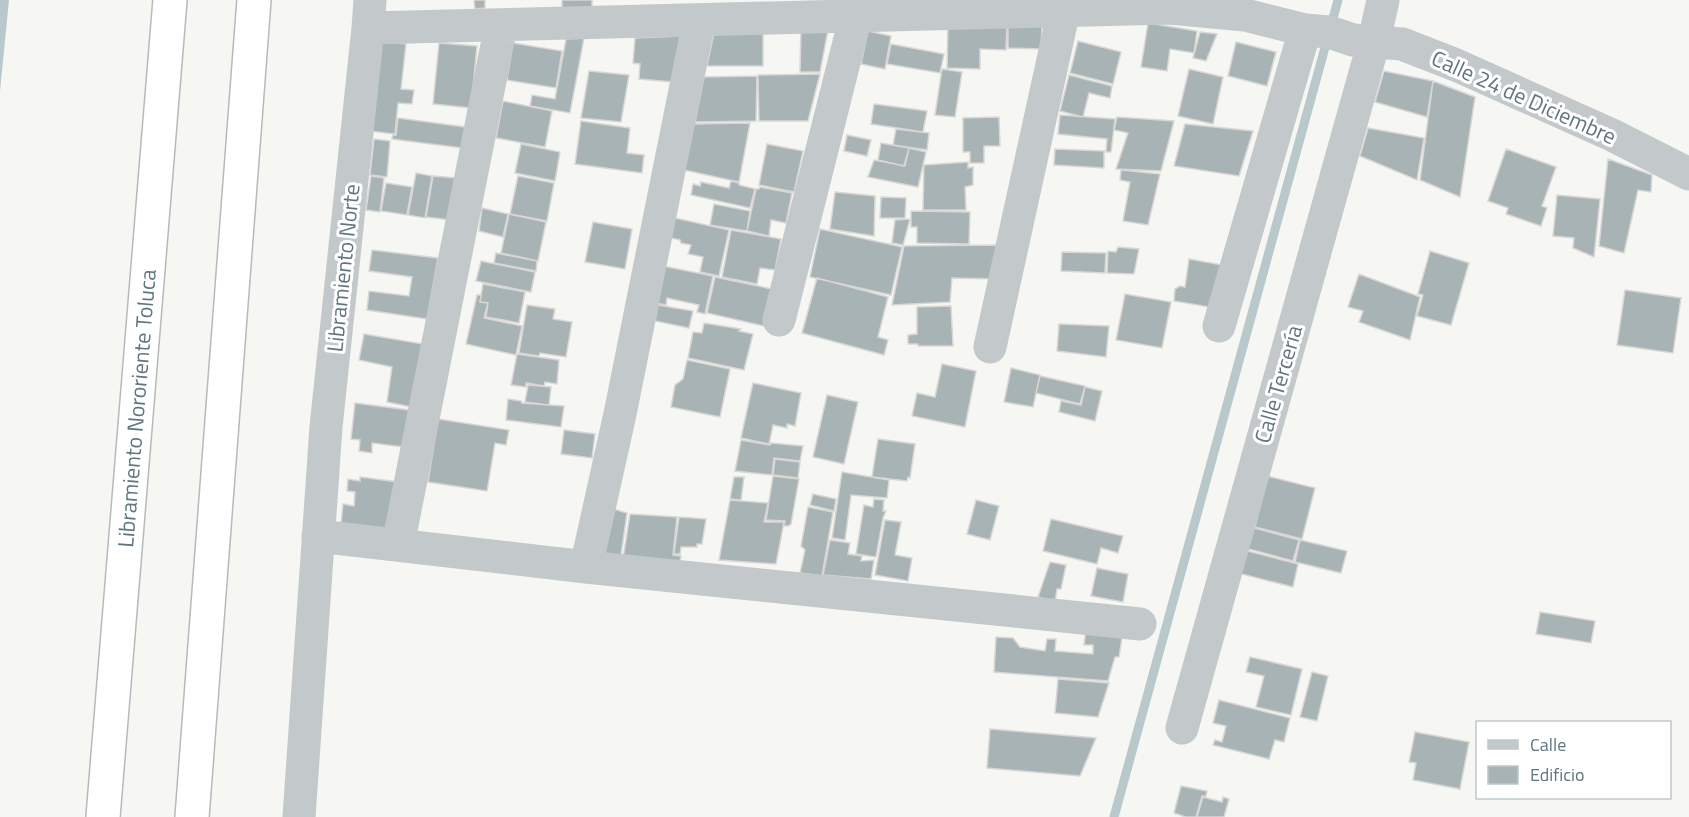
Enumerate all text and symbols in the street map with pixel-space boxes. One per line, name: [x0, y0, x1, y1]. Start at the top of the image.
street label: Calle 24 de Diciembre: [1426, 41, 1622, 153]
street label: Libramiento Norte: [317, 182, 369, 354]
street label: Libramiento Nororiente Toluca: [108, 268, 165, 549]
street label: Calle Tercería: [1245, 321, 1311, 447]
legend: [1476, 721, 1671, 799]
text: Calle: [1530, 731, 1566, 758]
text: Edificio: [1530, 761, 1584, 788]

